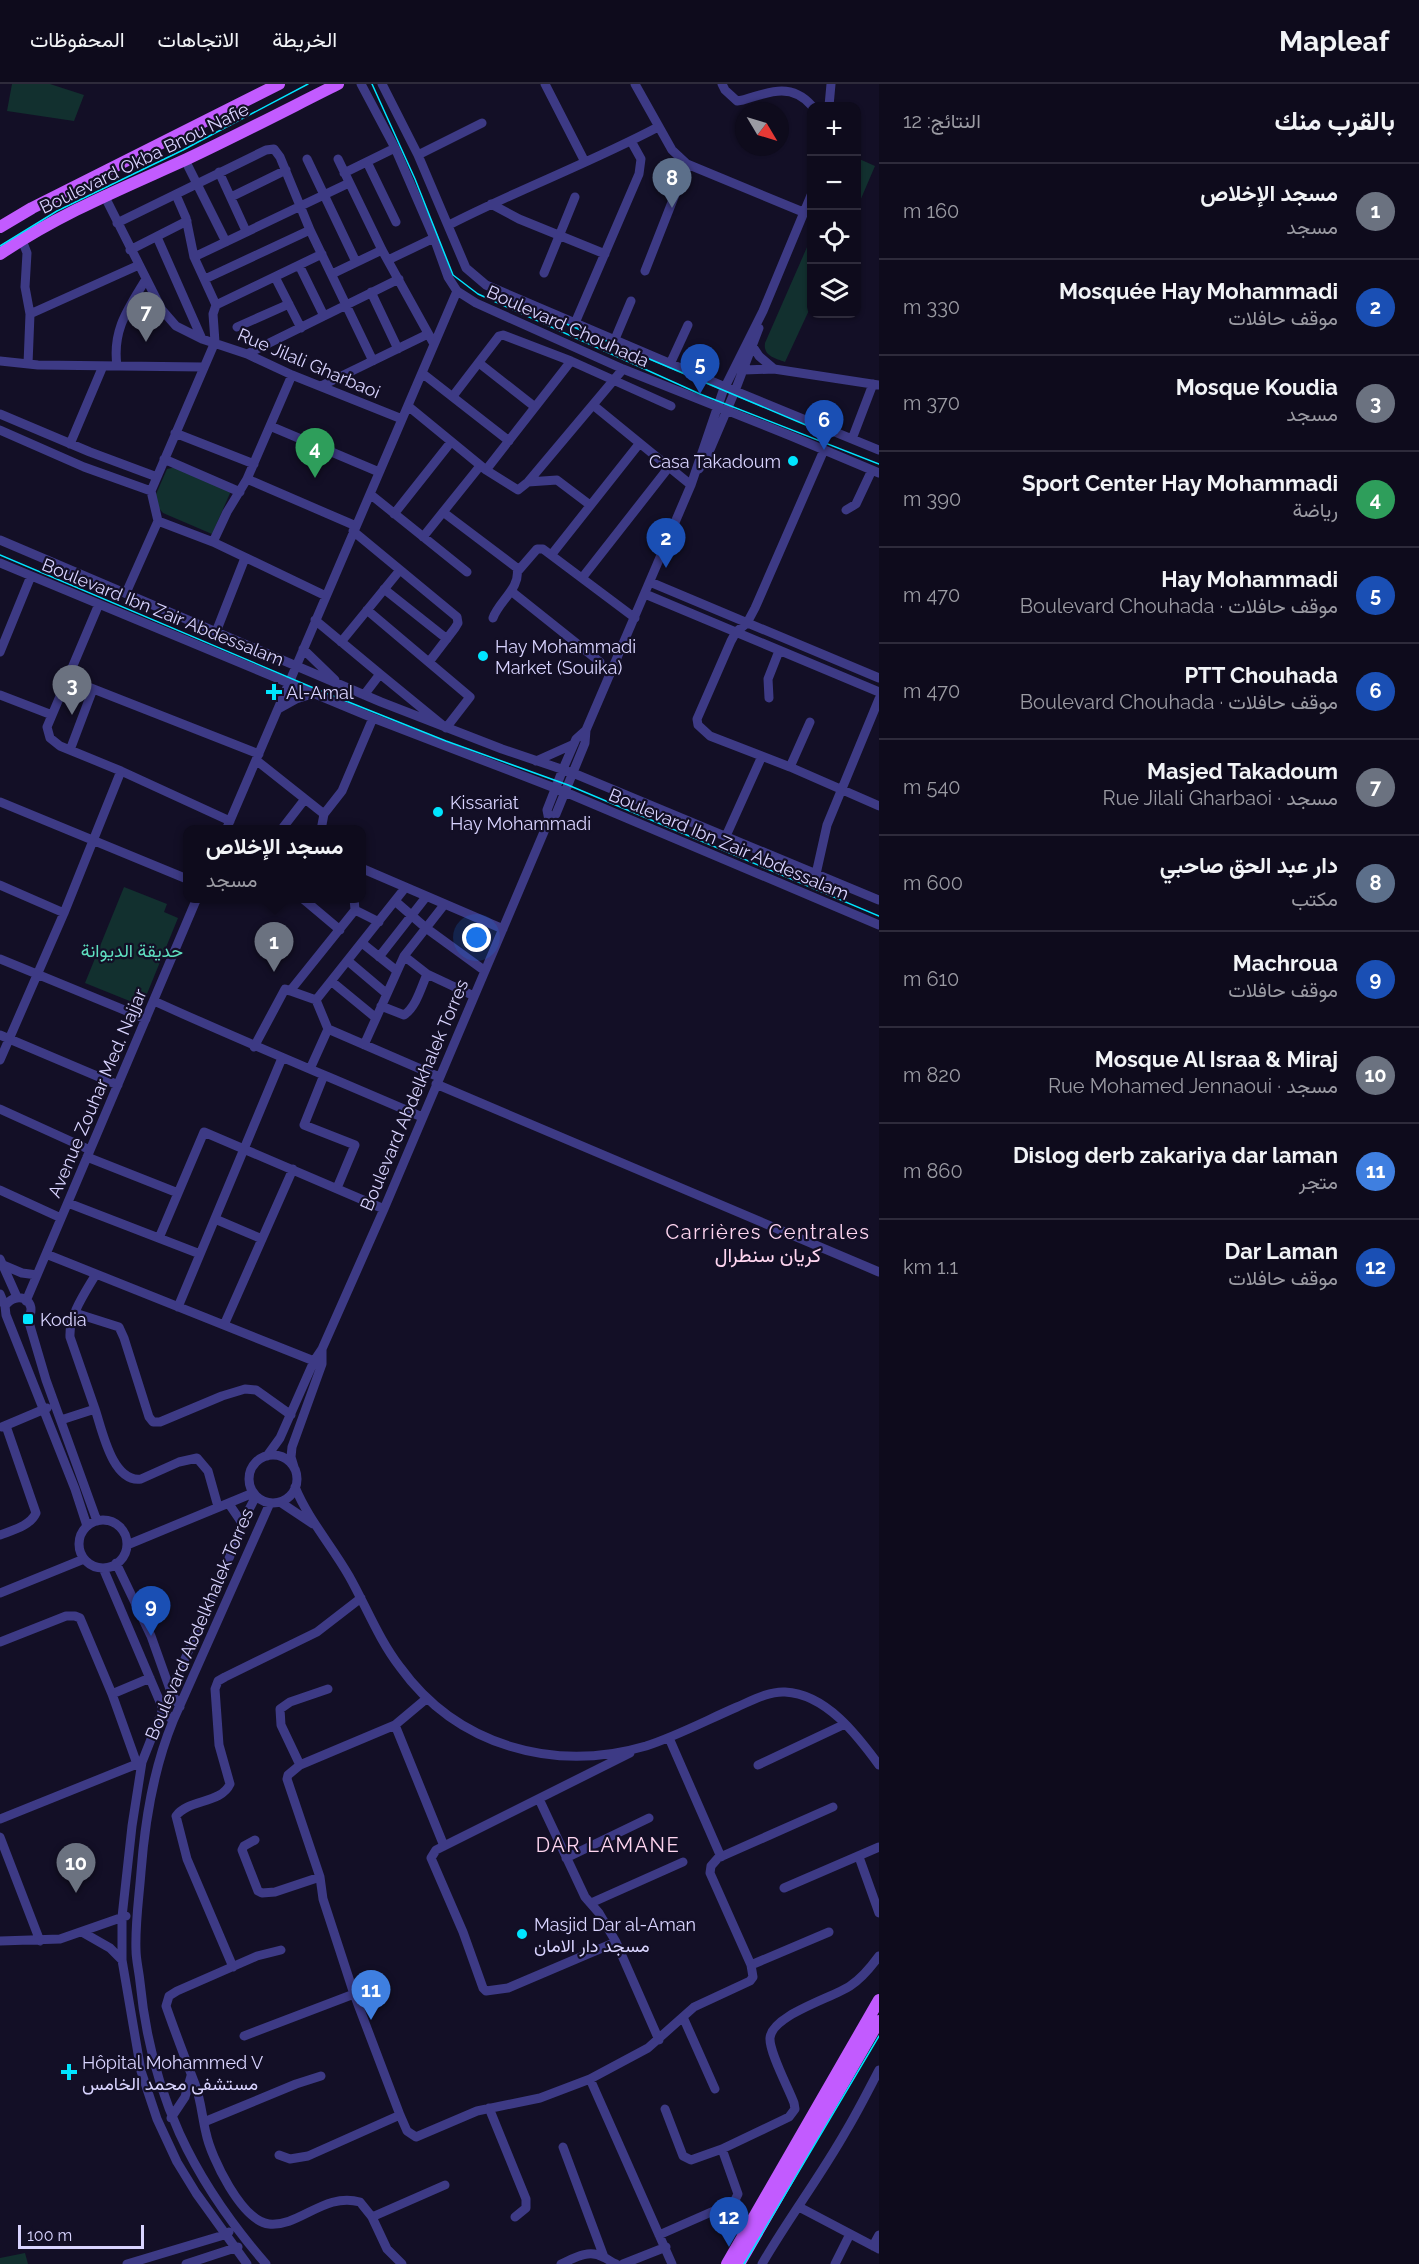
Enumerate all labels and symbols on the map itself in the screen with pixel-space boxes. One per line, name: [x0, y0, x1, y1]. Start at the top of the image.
street label: Boulevard Okba Bnou Nafie: [36, 98, 252, 218]
north arrow: [735, 102, 789, 156]
pin: 8: [652, 158, 692, 208]
street label: Boulevard Chouhada: [484, 281, 652, 371]
pin: 7: [126, 292, 166, 342]
street label: Rue Jilali Gharbaoi: [235, 323, 383, 403]
pin: 5: [680, 344, 720, 394]
pin: 6: [804, 400, 844, 450]
pin: 4: [296, 428, 334, 478]
place label: Casa Takadoum: [649, 451, 781, 472]
marker: Casa Takadoum: [786, 454, 800, 468]
pin: 2: [646, 518, 686, 568]
street label: Boulevard Ibn Zair Abdessalam: [39, 554, 287, 670]
place label: Hay Mohammadi Market (Souika): [495, 636, 636, 678]
marker: Hay Mohammadi Market (Souika): [476, 649, 490, 663]
pin: 3: [52, 666, 92, 715]
place label: Al-Amal: [286, 682, 354, 703]
marker: Al-Amal: [267, 685, 281, 699]
street label: Boulevard Ibn Zair Abdessalam: [606, 784, 852, 904]
place label: Kissariat Hay Mohammadi: [450, 792, 591, 834]
marker: Kissariat Hay Mohammadi: [431, 805, 445, 819]
pin: 1: [254, 922, 294, 972]
your location: [462, 923, 491, 952]
park label: حديقة الديوانة: [81, 940, 183, 962]
street label: Boulevard Abdelkhalek Torres: [356, 976, 472, 1214]
street label: Avenue Zouhar Med. Najjar: [43, 985, 151, 1200]
district label: Carrières Centrales كريان سنطرال: [666, 1220, 870, 1268]
place label: Kodia: [40, 1309, 87, 1330]
marker: Kodia: [21, 1312, 35, 1326]
street label: Boulevard Abdelkhalek Torres: [141, 1505, 257, 1743]
pin: 9: [132, 1586, 170, 1636]
district label: DAR LAMANE: [536, 1833, 680, 1857]
pin: 10: [56, 1844, 96, 1893]
place label: Masjid Dar al-Aman مسجد دار الامان: [534, 1914, 696, 1957]
marker: Masjid Dar al-Aman مسجد دار الامان: [515, 1927, 529, 1941]
pin: 11: [352, 1970, 391, 2020]
place label: Hôpital Mohammed V مستشفى محمد الخامس: [82, 2052, 263, 2095]
marker: Hôpital Mohammed V مستشفى محمد الخامس: [60, 2063, 78, 2081]
pin: 12: [710, 2198, 748, 2247]
scale bar: [18, 2222, 144, 2250]

